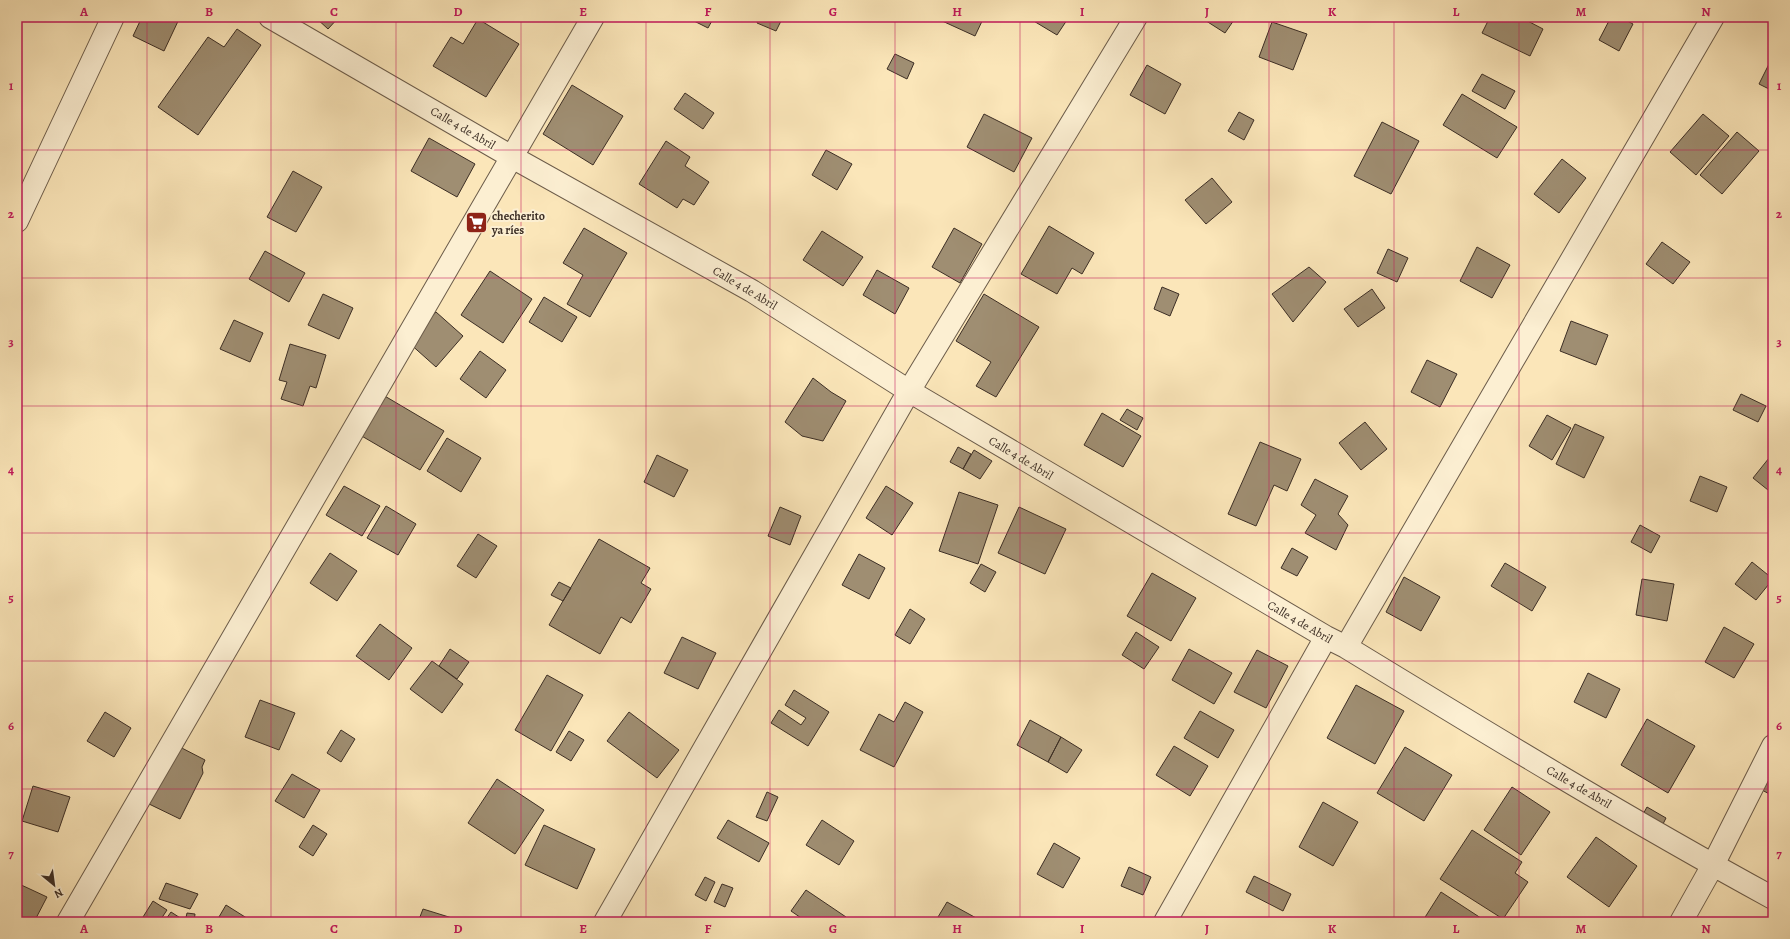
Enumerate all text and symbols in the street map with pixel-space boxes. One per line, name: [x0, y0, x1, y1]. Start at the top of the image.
text: A: [79, 3, 89, 20]
text: B: [205, 3, 213, 20]
text: C: [330, 3, 338, 20]
text: D: [453, 3, 463, 20]
text: E: [579, 3, 587, 20]
text: F: [705, 3, 712, 20]
text: G: [829, 3, 837, 20]
text: H: [952, 3, 962, 20]
text: I: [1080, 3, 1085, 20]
text: J: [1205, 3, 1209, 20]
text: K: [1328, 3, 1337, 20]
text: L: [1453, 3, 1460, 20]
text: M: [1576, 3, 1587, 20]
text: N: [1701, 3, 1711, 20]
text: 1: [9, 77, 14, 94]
text: 1: [1777, 77, 1782, 94]
street label: Calle 4 de Abril: [428, 103, 498, 153]
text: 2: [8, 205, 15, 222]
text: 2: [1776, 205, 1783, 222]
place label: checherito ya ríes: [491, 208, 545, 238]
supermarket icon: checherito ya ríes: [463, 210, 489, 236]
street label: Calle 4 de Abril: [710, 262, 780, 314]
text: 3: [8, 333, 14, 350]
text: 3: [1776, 333, 1782, 350]
street label: Calle 4 de Abril: [986, 432, 1056, 484]
text: 4: [8, 461, 14, 478]
text: 4: [1776, 461, 1782, 478]
text: 5: [8, 589, 14, 606]
text: 5: [1776, 589, 1782, 606]
street label: Calle 4 de Abril: [1265, 597, 1335, 647]
text: 6: [8, 717, 14, 734]
text: 6: [1776, 717, 1782, 734]
street label: Calle 4 de Abril: [1544, 762, 1614, 812]
text: 7: [8, 845, 14, 862]
text: 7: [1776, 845, 1782, 862]
north arrow: [34, 865, 74, 905]
text: N: [51, 885, 66, 902]
text: A: [79, 920, 89, 937]
text: B: [205, 920, 213, 937]
text: C: [330, 920, 338, 937]
text: D: [453, 920, 463, 937]
text: E: [579, 920, 587, 937]
text: F: [705, 920, 712, 937]
text: G: [829, 920, 837, 937]
text: H: [952, 920, 962, 937]
text: I: [1080, 920, 1085, 937]
text: J: [1205, 920, 1209, 937]
text: K: [1328, 920, 1337, 937]
text: L: [1453, 920, 1460, 937]
text: M: [1576, 920, 1587, 937]
text: N: [1701, 920, 1711, 937]

